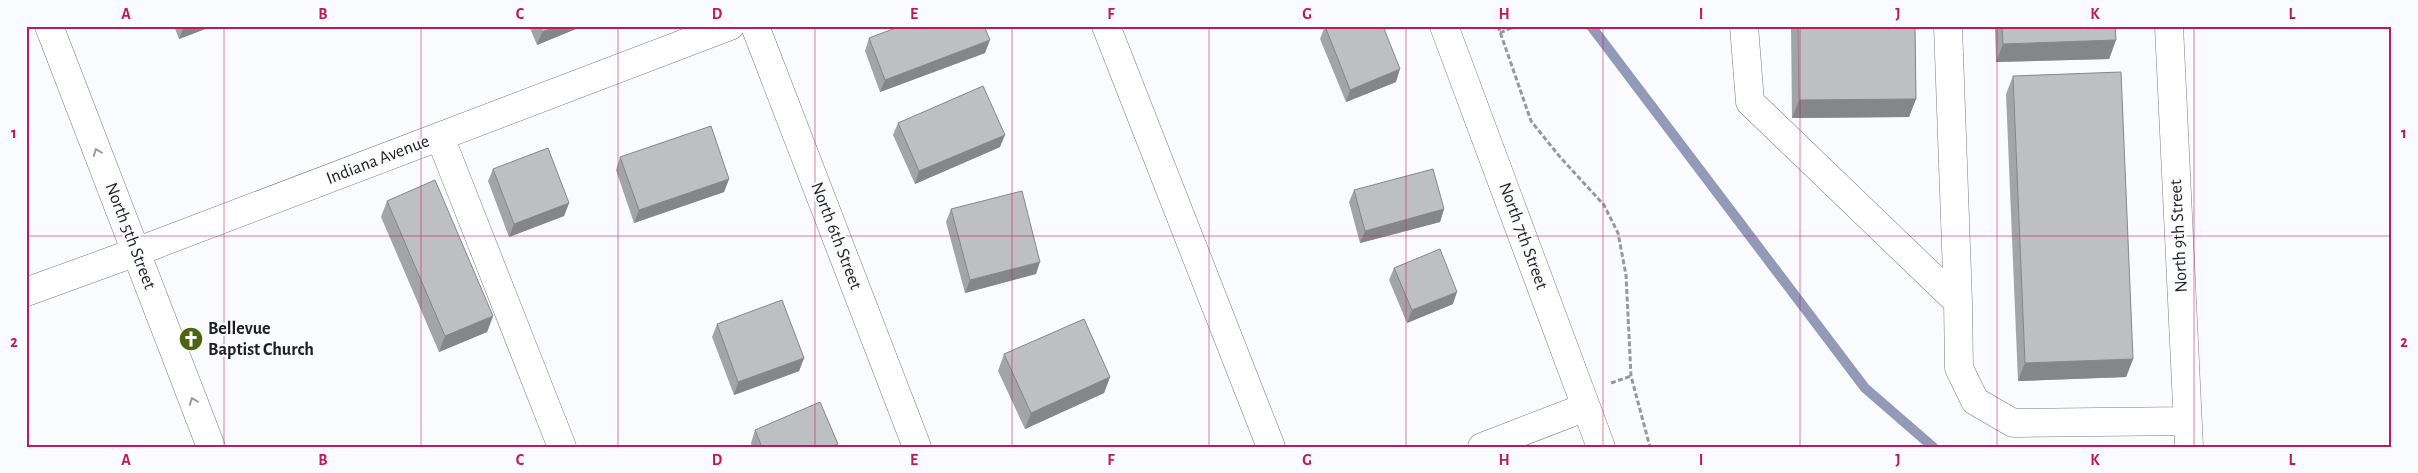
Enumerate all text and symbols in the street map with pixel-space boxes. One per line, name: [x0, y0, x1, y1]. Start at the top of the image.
text: A: [121, 6, 131, 22]
text: B: [318, 6, 328, 22]
text: C: [516, 6, 525, 22]
text: D: [712, 6, 723, 22]
text: E: [910, 6, 918, 22]
text: F: [1107, 6, 1115, 22]
text: G: [1302, 6, 1312, 22]
text: H: [1498, 6, 1510, 22]
text: I: [1699, 6, 1703, 22]
text: J: [1895, 6, 1901, 22]
text: K: [2090, 6, 2100, 22]
text: L: [2289, 6, 2296, 22]
text: 1: [11, 125, 17, 141]
text: 1: [2401, 125, 2407, 141]
street label: Indiana Avenue: [324, 132, 432, 188]
one-way arrow: [93, 148, 103, 157]
street label: North 9th Street: [2167, 179, 2191, 293]
street label: North 5th Street: [101, 180, 159, 292]
street label: North 6th Street: [807, 180, 865, 292]
street label: North 7th Street: [1495, 180, 1551, 292]
place label: Bellevue Baptist Church: [208, 320, 314, 359]
church icon: Bellevue Baptist Church: [178, 326, 204, 352]
text: 2: [10, 334, 18, 350]
text: 2: [2400, 334, 2408, 350]
one-way arrow: [189, 397, 200, 406]
text: A: [121, 452, 131, 468]
text: B: [318, 452, 328, 468]
text: C: [516, 452, 525, 468]
text: D: [712, 452, 723, 468]
text: E: [910, 452, 918, 468]
text: F: [1107, 452, 1115, 468]
text: G: [1302, 452, 1312, 468]
text: H: [1498, 452, 1510, 468]
text: I: [1699, 452, 1703, 468]
text: J: [1895, 452, 1901, 468]
text: K: [2090, 452, 2100, 468]
text: L: [2289, 452, 2296, 468]

